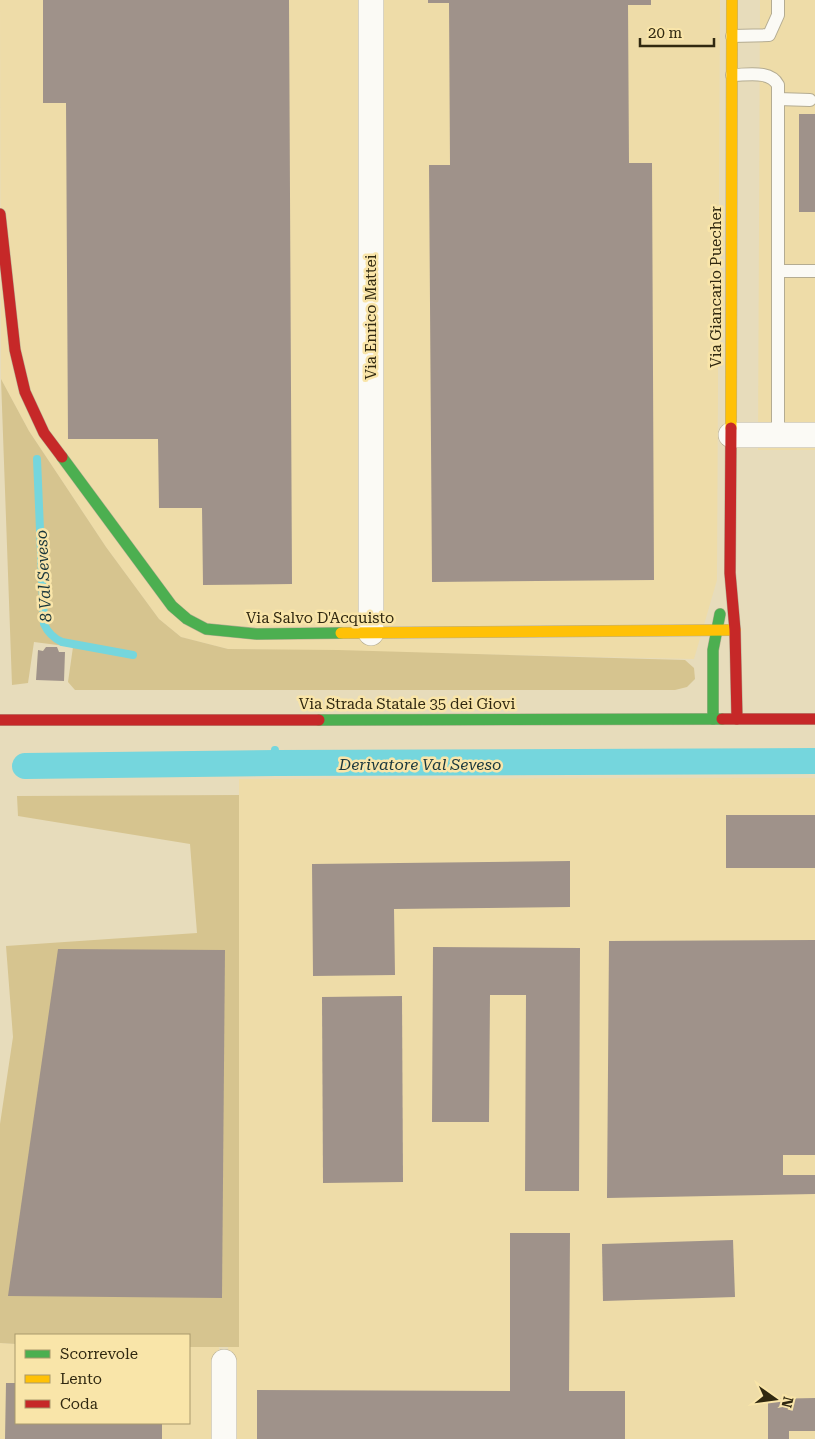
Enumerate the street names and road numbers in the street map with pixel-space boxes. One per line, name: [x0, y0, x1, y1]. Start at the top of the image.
street label: Via Giancarlo Puecher: [707, 206, 725, 368]
street label: Via Enrico Mattei: [362, 254, 380, 380]
street label: Via Salvo D'Acquisto: [246, 609, 394, 627]
street label: Via Strada Statale 35 dei Giovi: [299, 695, 515, 713]

